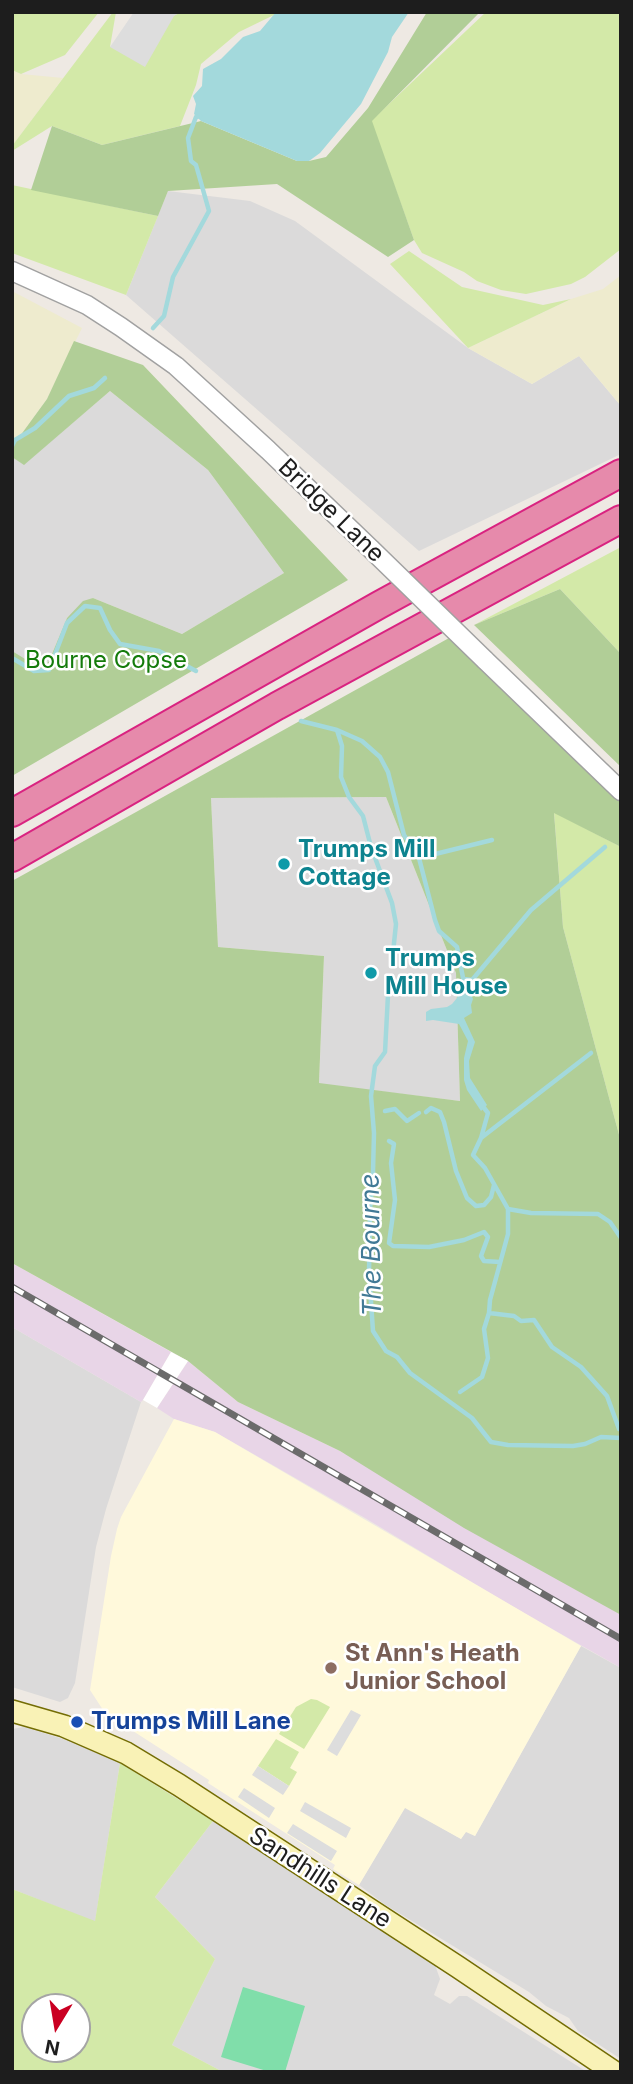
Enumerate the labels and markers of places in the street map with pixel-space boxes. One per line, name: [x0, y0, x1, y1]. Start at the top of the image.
place label: Trumps Mill Cottage: [298, 836, 435, 892]
marker: Trumps Mill Cottage: [276, 856, 292, 872]
place label: Trumps Mill House: [385, 945, 508, 1001]
marker: Trumps Mill House: [363, 965, 379, 981]
place label: St Ann's Heath Junior School: [345, 1640, 520, 1696]
marker: St Ann's Heath Junior School: [323, 1660, 339, 1676]
place label: Trumps Mill Lane: [91, 1708, 291, 1736]
marker: Trumps Mill Lane: [69, 1714, 85, 1730]

